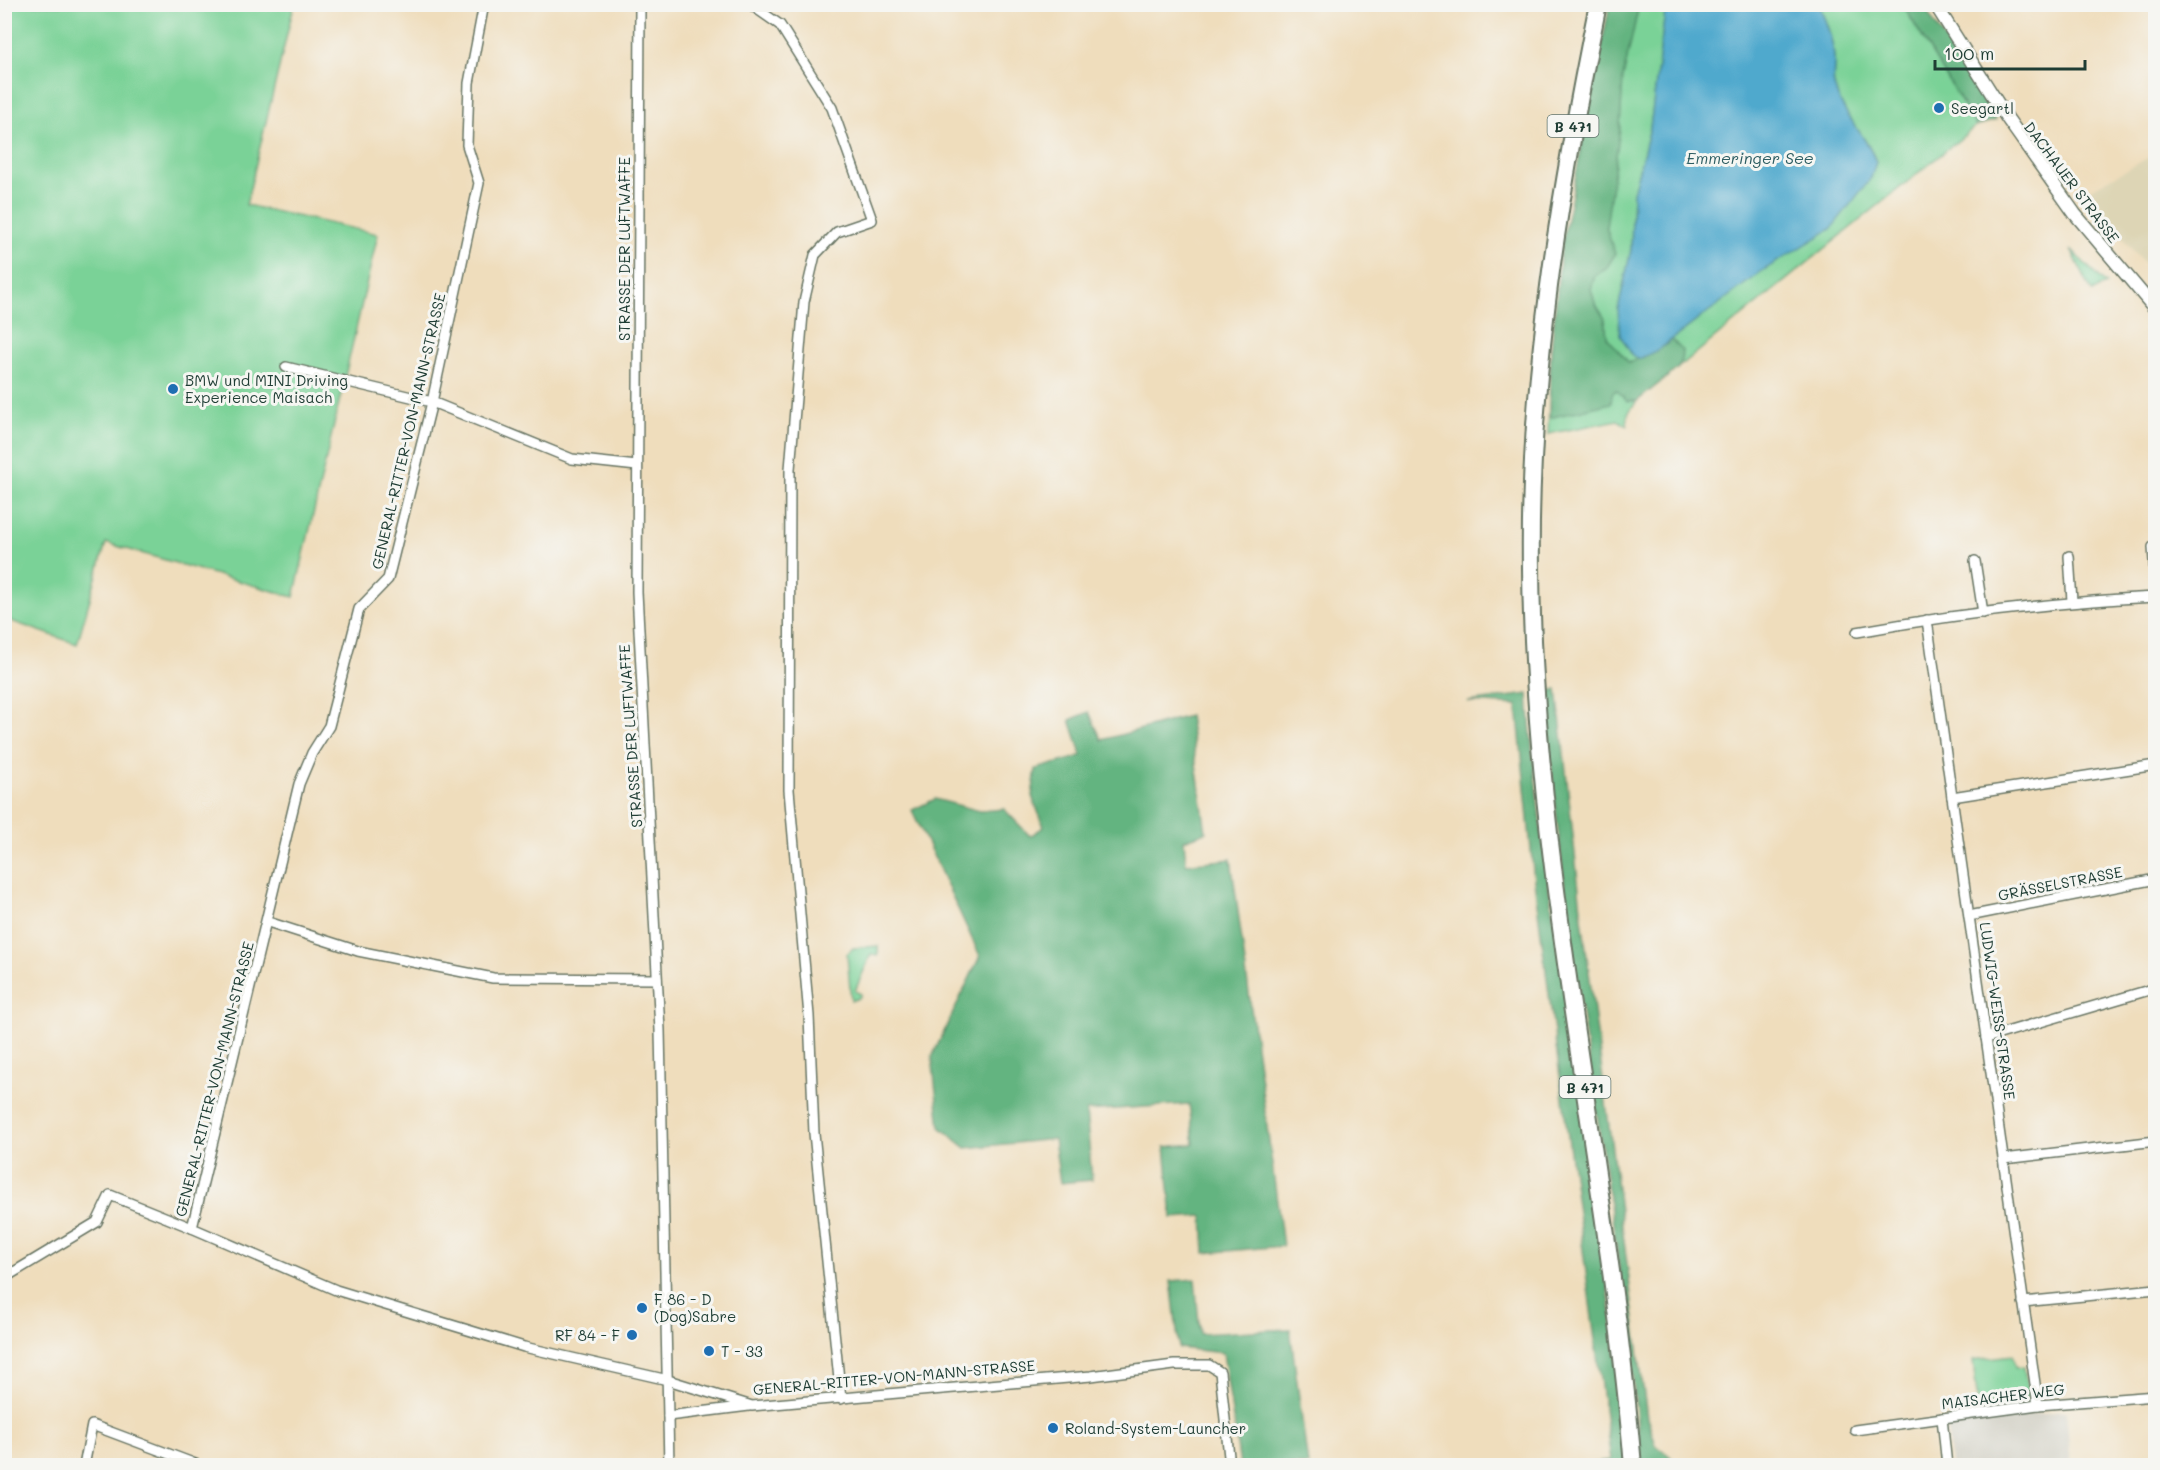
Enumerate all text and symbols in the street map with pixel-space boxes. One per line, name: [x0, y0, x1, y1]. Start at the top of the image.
scale bar: [1935, 33, 2085, 71]
text: 100 m: [1944, 41, 1994, 65]
place label: Seegartl: [1951, 98, 2014, 118]
marker: Seegartl: [1932, 101, 1946, 115]
road number: B 471: [1548, 115, 1598, 137]
street label: DACHAUER STRASSE: [2020, 117, 2124, 247]
water label: Emmeringer See: [1686, 147, 1814, 168]
street label: STRASSE DER LUFTWAFFE: [614, 157, 634, 341]
street label: GENERAL-RITTER-VON-MANN-STRASSE: [366, 290, 450, 571]
place label: BMW und MINI Driving Experience Maisach: [185, 370, 348, 407]
marker: BMW und MINI Driving Experience Maisach: [166, 382, 180, 396]
street label: STRASSE DER LUFTWAFFE: [614, 643, 646, 828]
street label: GRÄSSELSTRASSE: [1996, 861, 2124, 905]
street label: LUDWIG-WEISS-STRASSE: [1976, 921, 2020, 1102]
street label: GENERAL-RITTER-VON-MANN-STRASSE: [170, 939, 258, 1219]
road number: B 471: [1560, 1076, 1610, 1098]
place label: F 86 - D (Dog)Sabre: [654, 1289, 736, 1326]
marker: F 86 - D (Dog)Sabre: [635, 1301, 649, 1315]
place label: RF 84 - F: [555, 1325, 620, 1345]
marker: RF 84 - F: [625, 1328, 639, 1342]
place label: T - 33: [721, 1341, 763, 1361]
marker: T - 33: [702, 1344, 716, 1358]
street label: GENERAL-RITTER-VON-MANN-STRASSE: [752, 1355, 1036, 1399]
street label: MAISACHER WEG: [1940, 1379, 2066, 1413]
place label: Roland-System-Launcher: [1065, 1418, 1246, 1438]
marker: Roland-System-Launcher: [1046, 1421, 1060, 1435]

